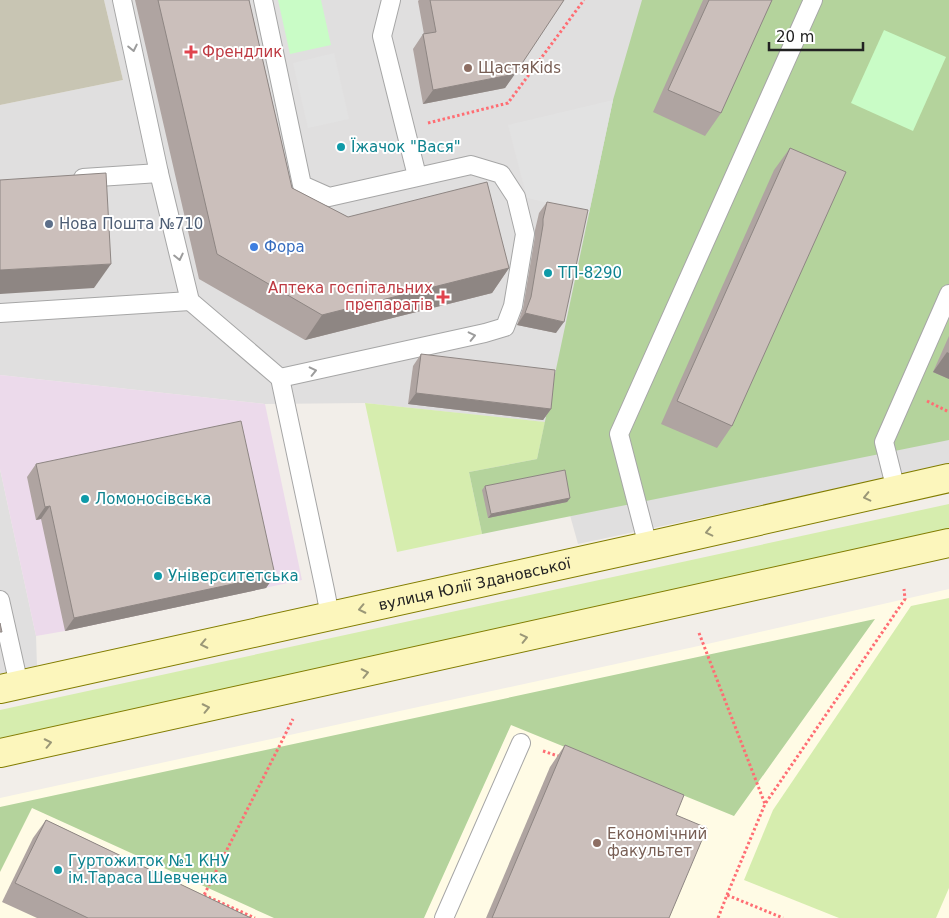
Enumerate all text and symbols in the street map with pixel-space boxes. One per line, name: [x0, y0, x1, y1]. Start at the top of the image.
scale bar: [769, 20, 863, 52]
text: 20 m: [776, 28, 814, 46]
one-way arrow: [127, 43, 137, 52]
place label: Френдлик: [202, 43, 282, 61]
marker: Френдлик: [184, 45, 198, 59]
place label: ЩастяKids: [478, 59, 561, 77]
marker: ЩастяKids: [462, 62, 474, 74]
place label: Їжачок "Вася": [351, 137, 461, 156]
marker: Їжачок "Вася": [335, 141, 347, 153]
place label: Нова Пошта №710: [59, 215, 203, 233]
marker: Нова Пошта №710: [43, 218, 55, 230]
place label: Фора: [264, 238, 305, 256]
marker: Фора: [248, 241, 260, 253]
one-way arrow: [173, 253, 184, 262]
place label: ТП-8290: [557, 264, 622, 282]
marker: ТП-8290: [542, 267, 554, 279]
place label: Аптека госпітальних препаратів: [268, 279, 433, 314]
marker: Аптека госпітальних препаратів: [437, 291, 449, 303]
one-way arrow: [467, 331, 476, 342]
one-way arrow: [309, 366, 317, 377]
place label: Ломоносівська: [95, 490, 212, 508]
one-way arrow: [863, 491, 872, 502]
marker: Ломоносівська: [79, 493, 91, 505]
one-way arrow: [704, 527, 713, 537]
street label: вулиця Юлії Здановської: [377, 554, 573, 614]
place label: Університетська: [168, 567, 299, 585]
marker: Університетська: [152, 570, 164, 582]
one-way arrow: [358, 603, 367, 614]
one-way arrow: [519, 633, 528, 644]
one-way arrow: [199, 638, 208, 649]
one-way arrow: [361, 668, 369, 679]
one-way arrow: [202, 703, 211, 714]
one-way arrow: [43, 738, 52, 749]
place label: Економічний факультет: [607, 825, 707, 860]
marker: Економічний факультет: [591, 837, 603, 849]
place label: Гуртожиток №1 КНУ ім.Тараса Шевченка: [68, 852, 229, 887]
marker: Гуртожиток №1 КНУ ім.Тараса Шевченка: [52, 864, 64, 876]

